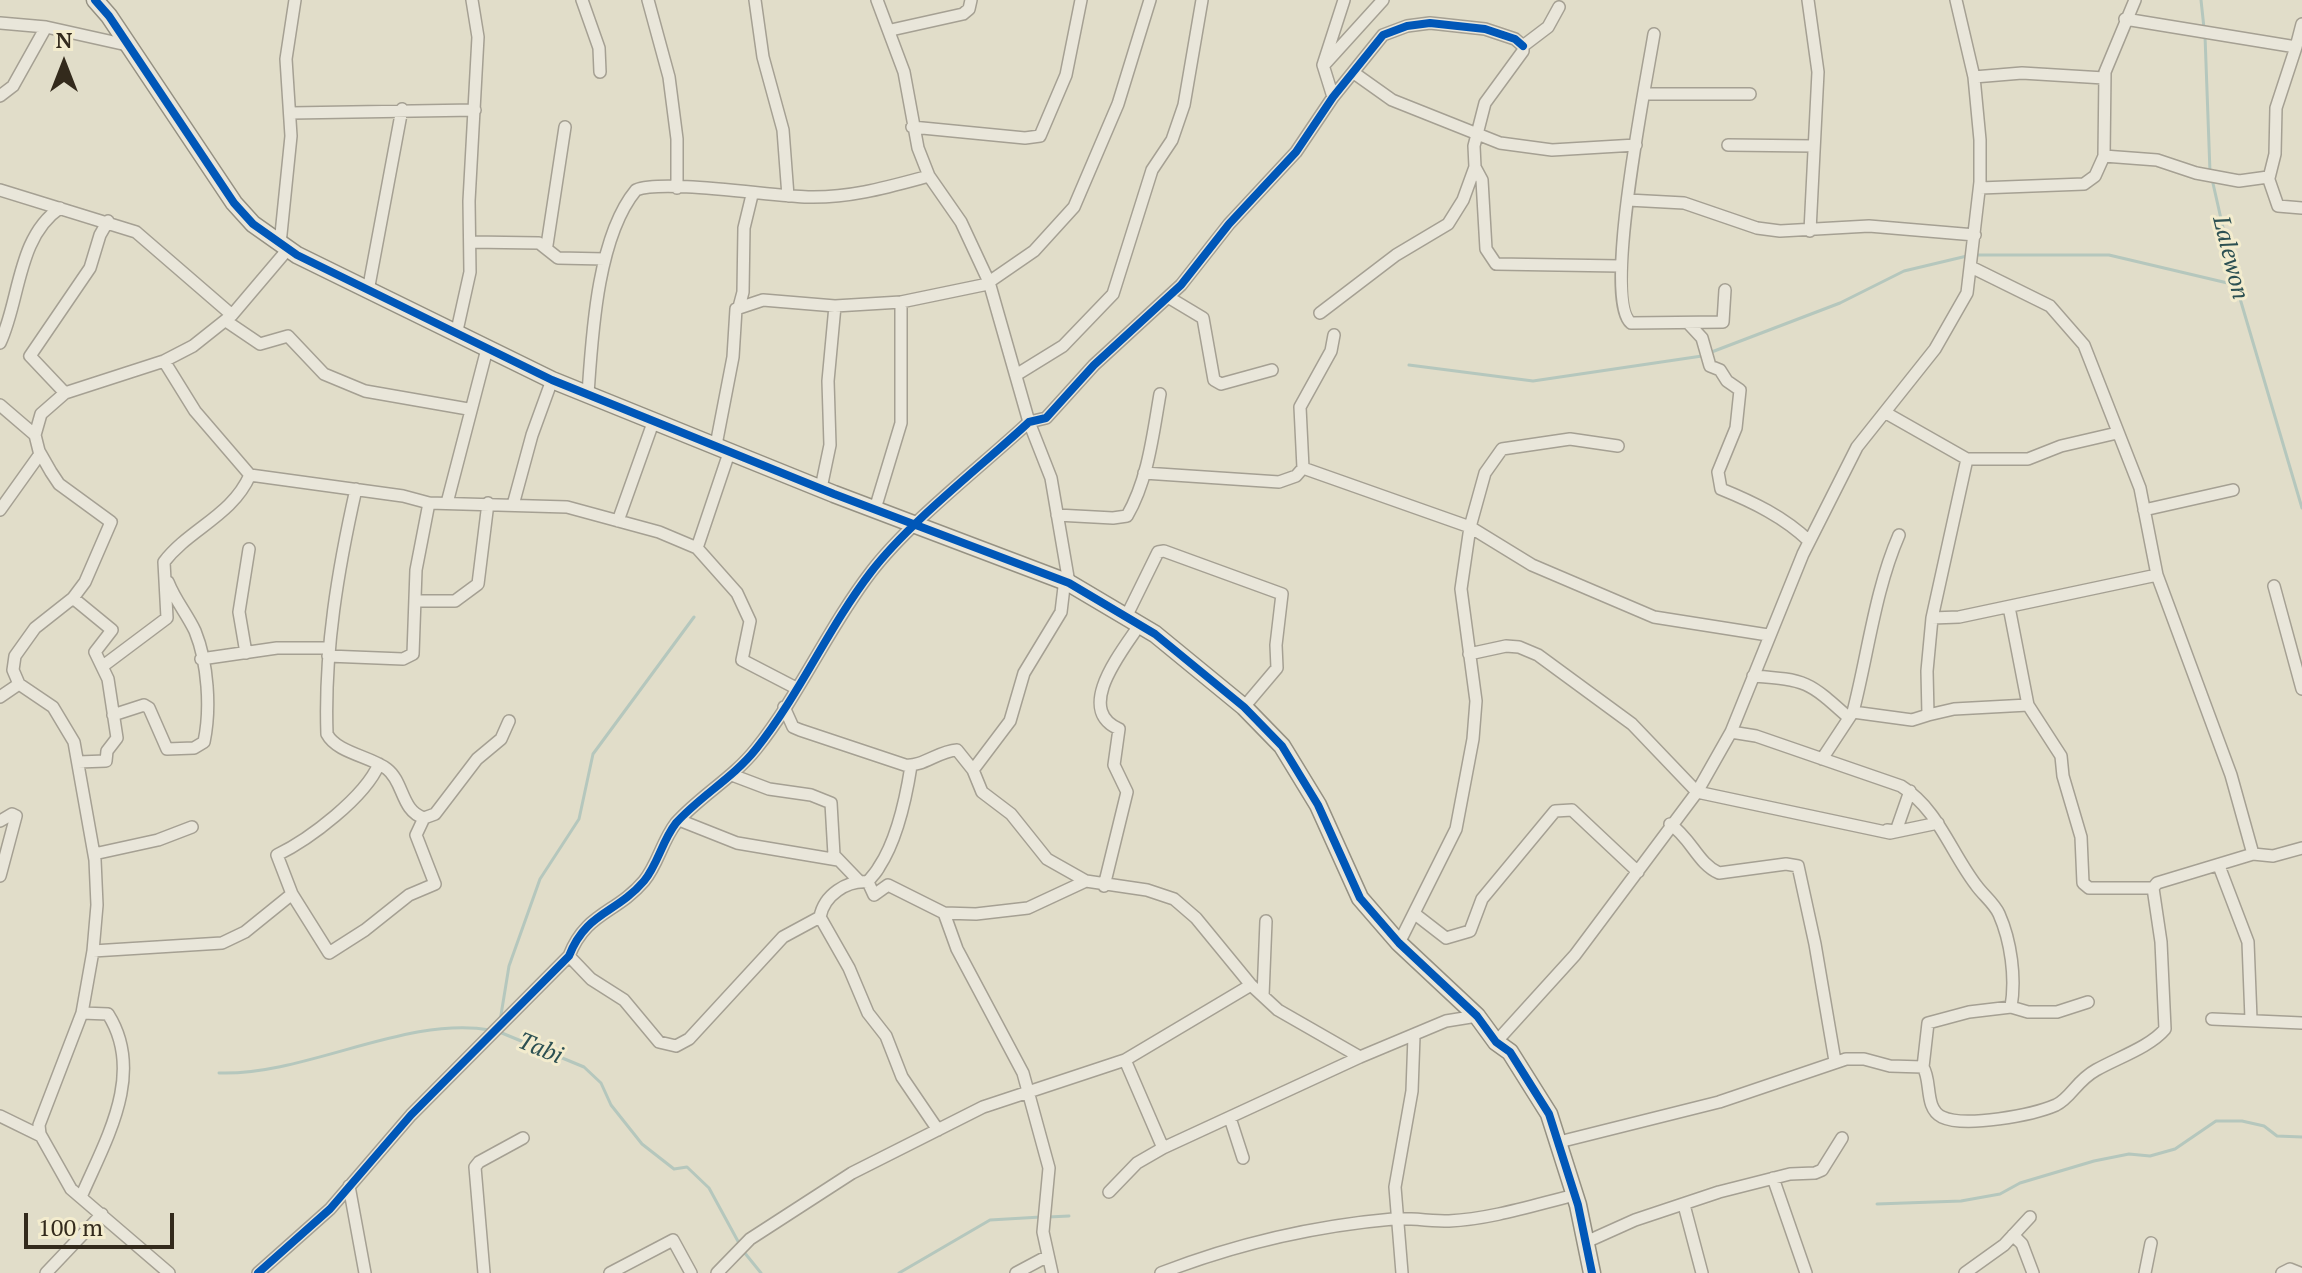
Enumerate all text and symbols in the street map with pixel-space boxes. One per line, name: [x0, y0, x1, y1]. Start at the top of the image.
north arrow: [24, 24, 104, 104]
text: N: [56, 25, 72, 54]
water label: Lalewon: [2206, 213, 2254, 303]
water label: Tabi: [513, 1027, 567, 1071]
scale bar: [28, 1197, 178, 1247]
text: 100 m: [38, 1211, 103, 1243]

